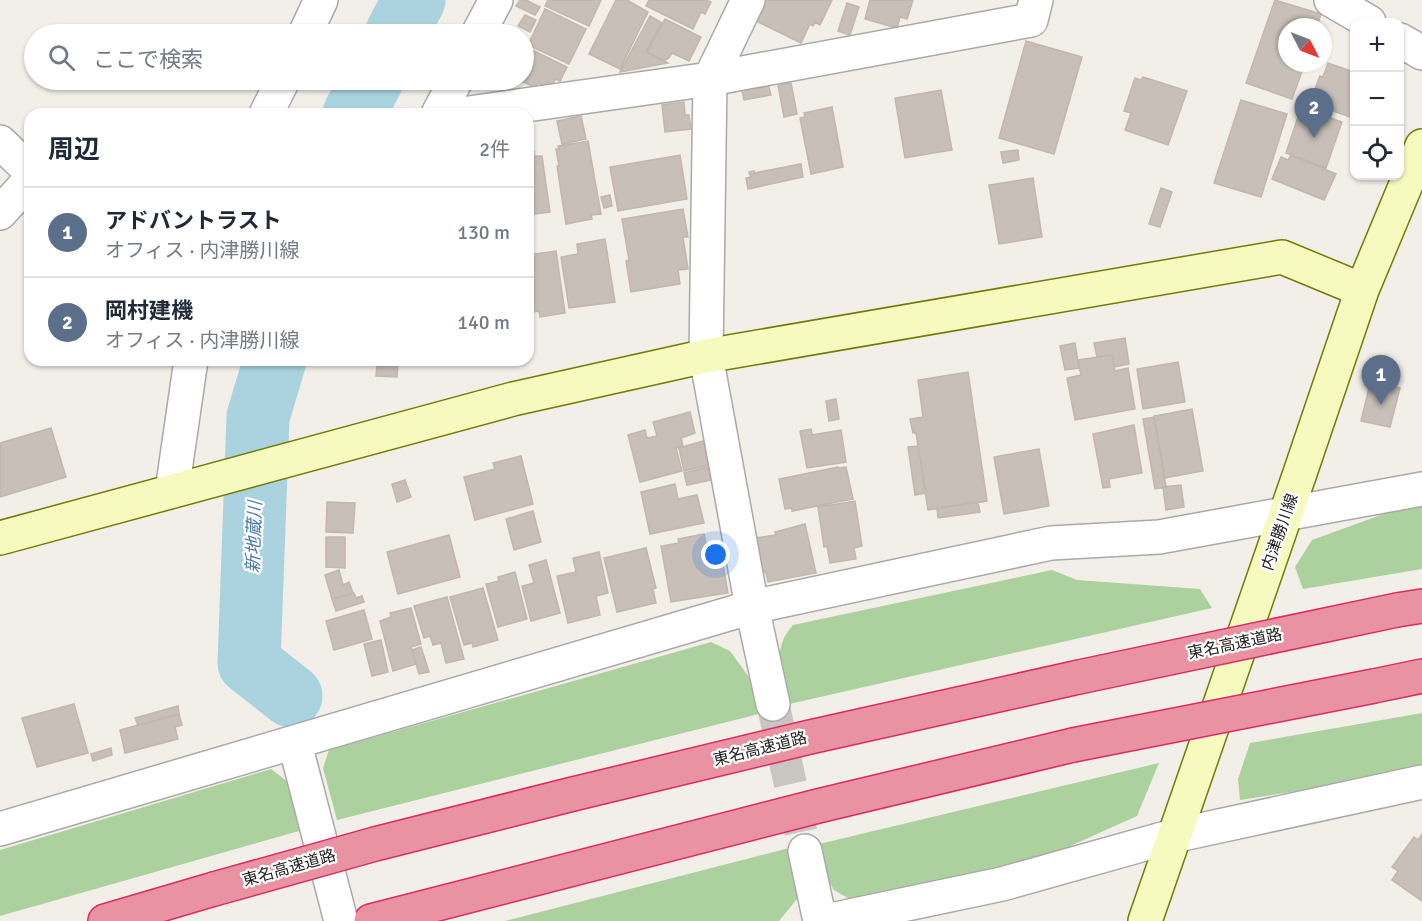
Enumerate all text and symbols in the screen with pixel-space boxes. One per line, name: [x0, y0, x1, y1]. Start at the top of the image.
north arrow: [1278, 18, 1332, 72]
map controls: [1350, 18, 1404, 180]
button: +: [1350, 18, 1404, 72]
search box: [24, 24, 534, 90]
icon: search: [45, 41, 78, 74]
text: ここで検索: [93, 46, 203, 73]
button: −: [1350, 72, 1404, 126]
pin: 2: [1294, 88, 1334, 138]
button: locate: [1350, 126, 1404, 180]
text: 周辺: [48, 134, 100, 166]
text: 2件: [479, 137, 510, 162]
text: アドバントラスト: [105, 207, 282, 234]
text: 1: [62, 220, 73, 245]
text: 130 m: [457, 220, 510, 245]
text: オフィス · 内津勝川線: [105, 238, 300, 263]
text: 岡村建機: [105, 297, 193, 324]
text: 2: [62, 310, 73, 335]
text: 140 m: [457, 310, 510, 335]
text: オフィス · 内津勝川線: [105, 328, 300, 353]
pin: 1: [1362, 356, 1400, 405]
street label: 内津勝川線: [1258, 491, 1302, 573]
water label: 新地蔵川: [242, 499, 266, 573]
your location: [701, 540, 730, 569]
street label: 東名高速道路: [1186, 624, 1284, 664]
street label: 東名高速道路: [711, 728, 809, 770]
street label: 東名高速道路: [240, 845, 338, 891]

